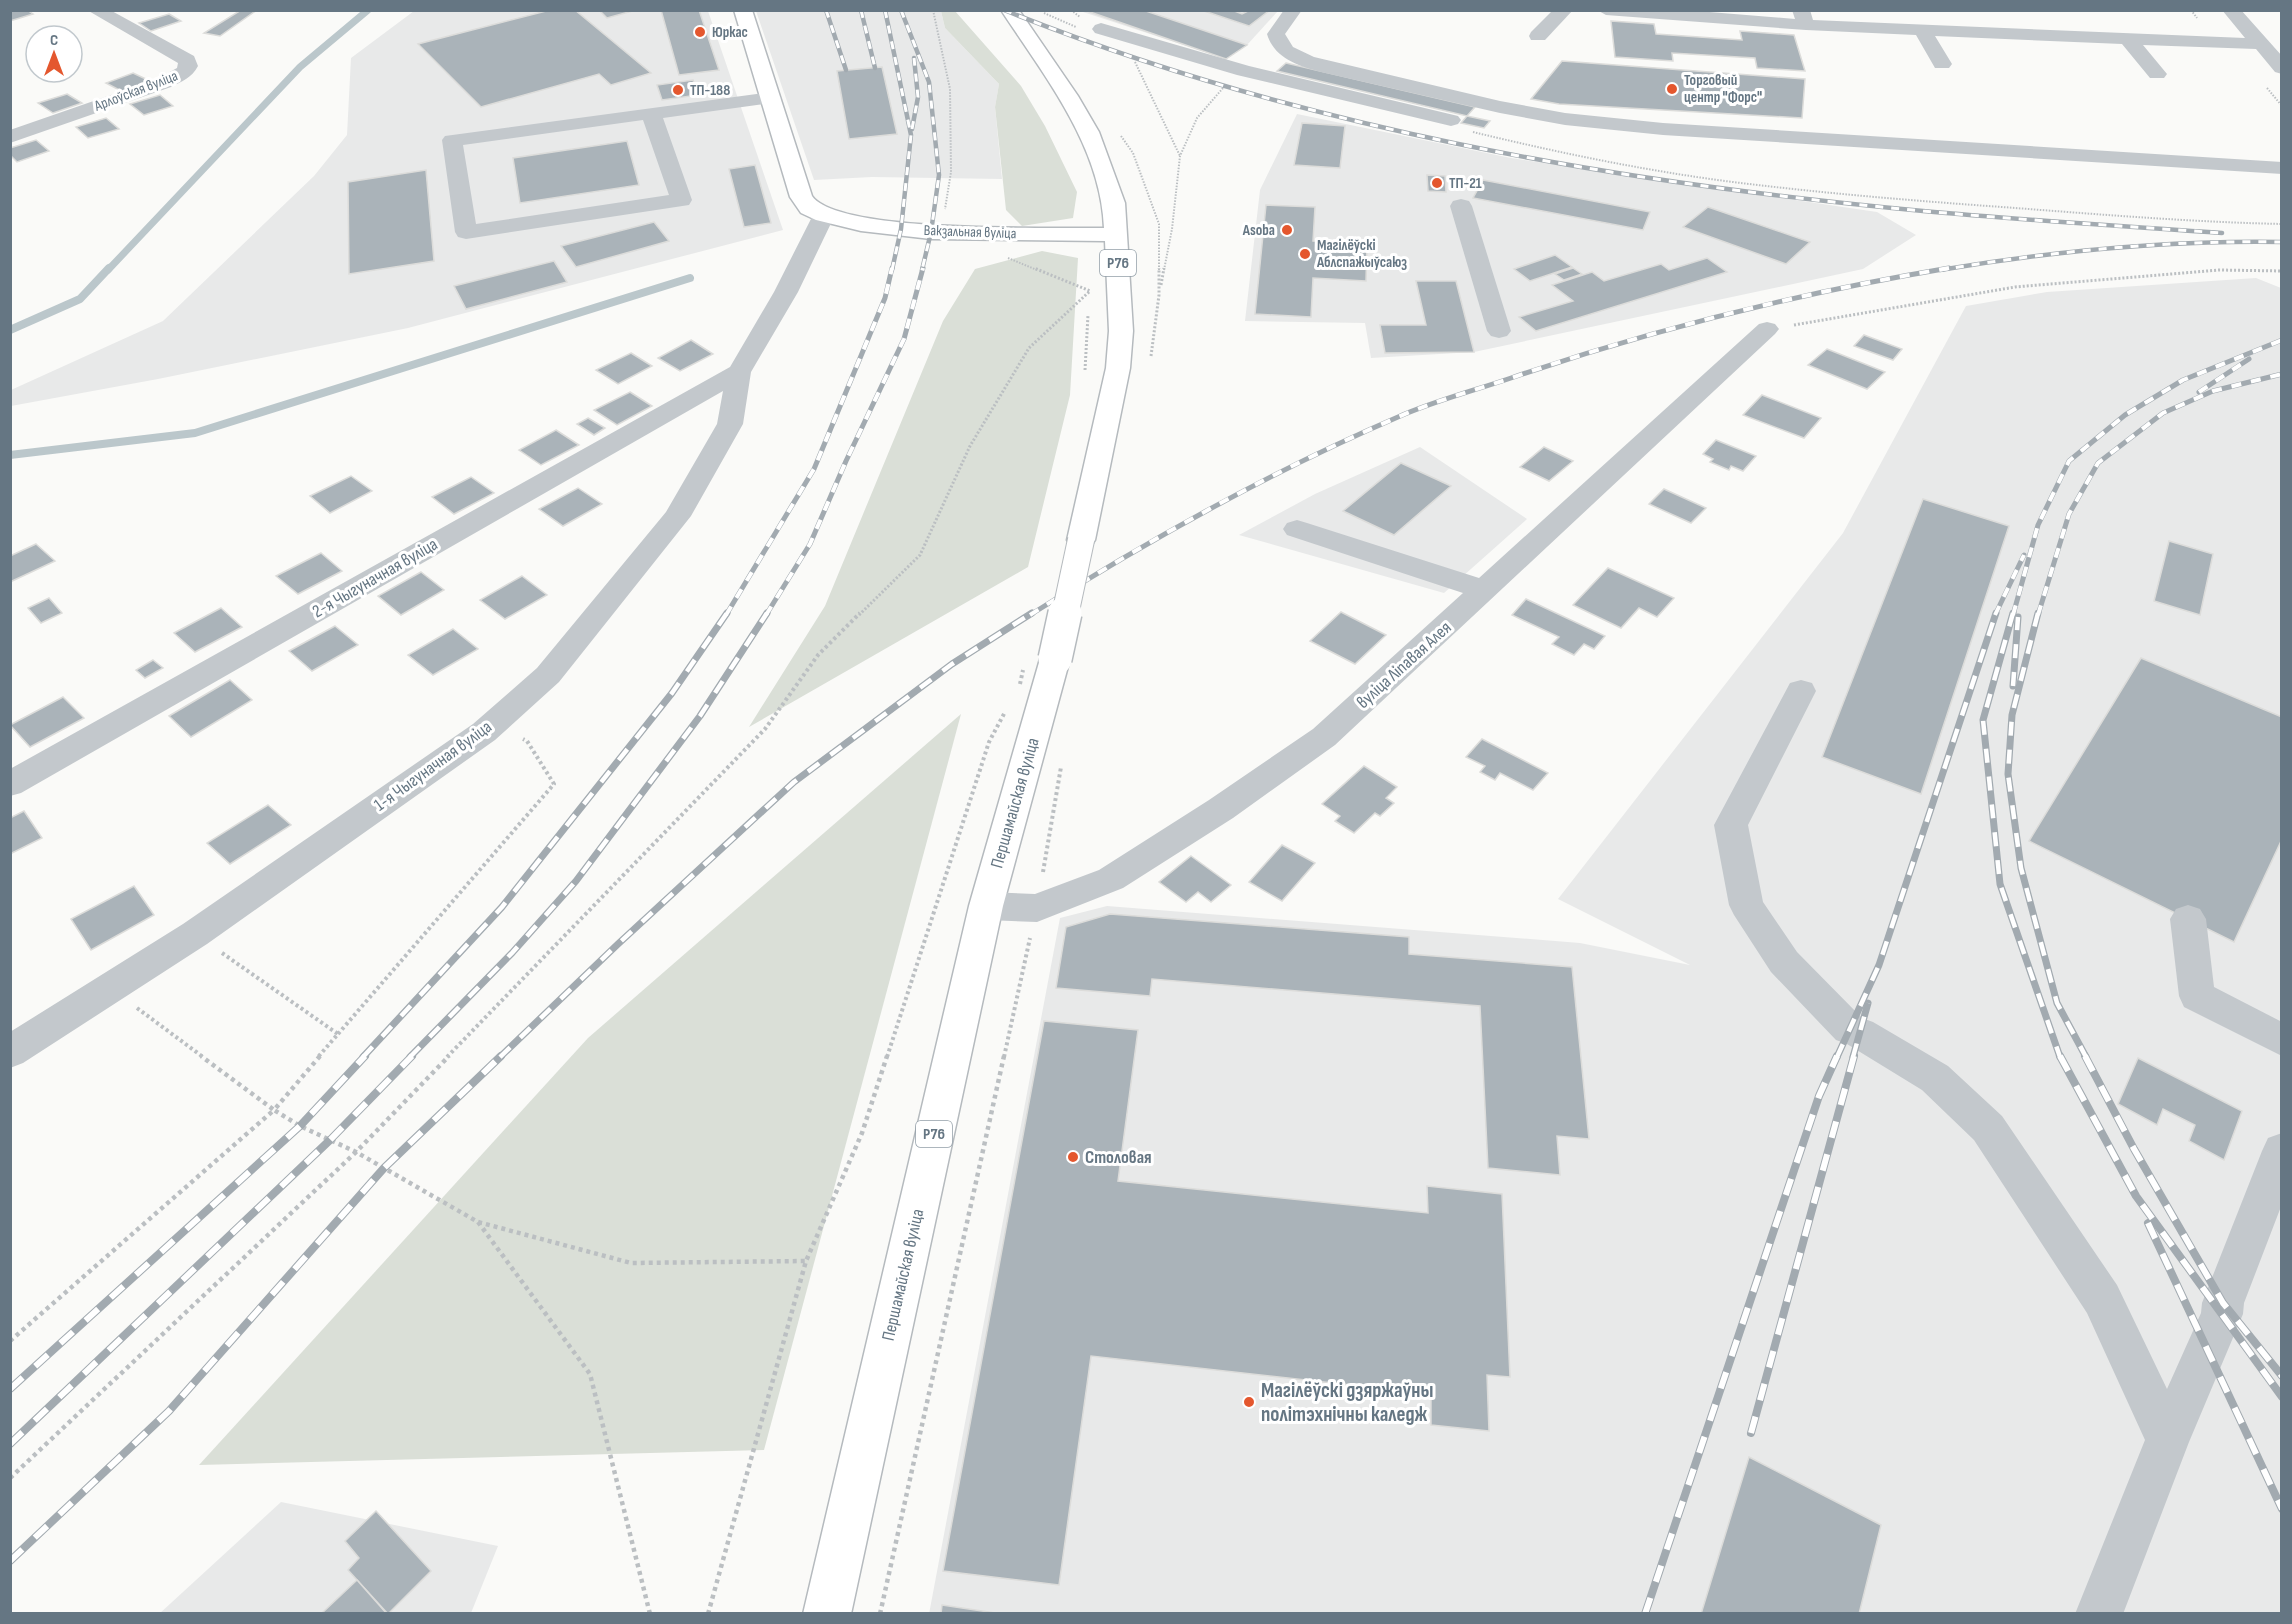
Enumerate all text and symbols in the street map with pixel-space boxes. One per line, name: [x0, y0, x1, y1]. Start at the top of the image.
place label: Юркас: [712, 23, 748, 42]
north arrow: [24, 24, 84, 84]
marker: Юркас: [693, 25, 707, 39]
text: С: [50, 31, 58, 50]
street label: Арлоўская вуліца: [91, 66, 181, 116]
place label: Торговый центр "Форс": [1684, 71, 1762, 107]
place label: ТП-188: [690, 81, 730, 100]
marker: Торговый центр "Форс": [1665, 82, 1679, 96]
marker: ТП-188: [671, 83, 685, 97]
place label: ТП-21: [1449, 174, 1482, 193]
marker: ТП-21: [1430, 176, 1444, 190]
street label: Вакзальная вуліца: [923, 221, 1017, 243]
place label: Asoba: [1242, 221, 1275, 240]
marker: Asoba: [1280, 223, 1294, 237]
place label: Магілёўскі Аблспажыўсаюз: [1316, 236, 1407, 272]
marker: Магілёўскі Аблспажыўсаюз: [1298, 247, 1312, 261]
road number: Р76: [1100, 250, 1136, 276]
street label: 2-я Чыгуначная вуліца: [309, 534, 441, 622]
street label: вуліца Ліпавая Алея: [1352, 617, 1456, 713]
street label: 1-я Чыгуначная вуліца: [370, 716, 496, 816]
street label: Першамайская вуліца: [986, 735, 1044, 871]
road number: Р76: [916, 1121, 952, 1147]
place label: Столовая: [1085, 1147, 1152, 1168]
marker: Столовая: [1066, 1150, 1080, 1164]
street label: Першамайская вуліца: [878, 1207, 928, 1343]
place label: Магілёўскі дзяржаўны політэхнічны каледж: [1261, 1378, 1433, 1427]
marker: Магілёўскі дзяржаўны політэхнічны каледж: [1242, 1395, 1256, 1409]

